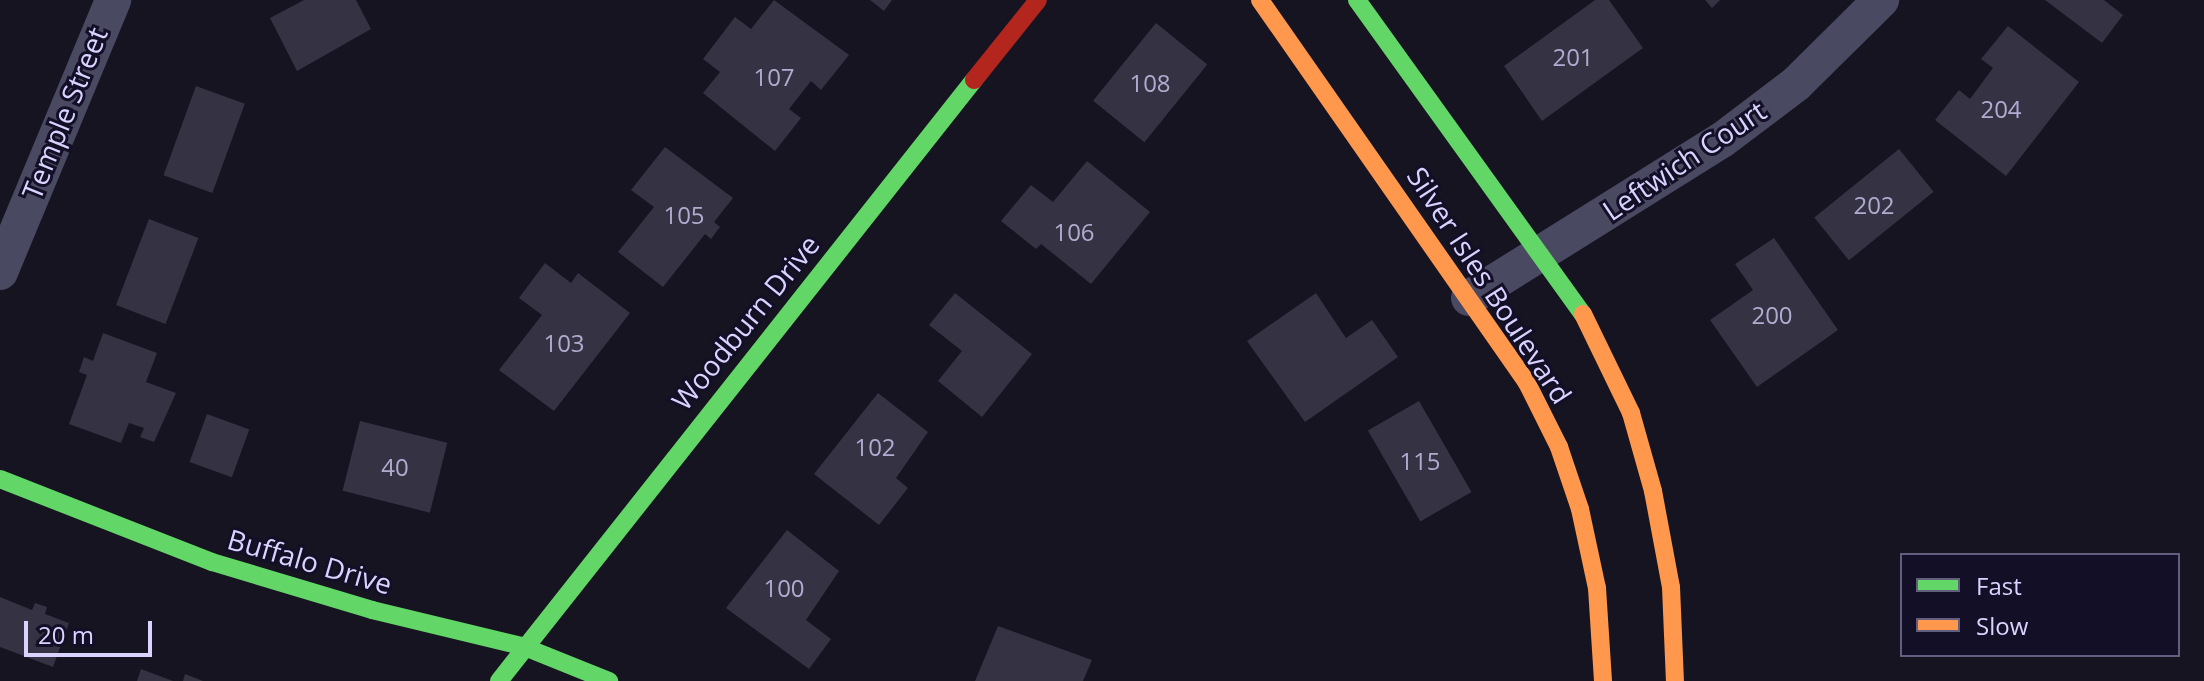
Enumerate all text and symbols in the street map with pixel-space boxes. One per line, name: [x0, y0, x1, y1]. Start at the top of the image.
street label: Temple Street: [14, 22, 114, 204]
house number: 201: [1552, 43, 1594, 71]
house number: 107: [753, 63, 795, 91]
house number: 108: [1129, 69, 1171, 97]
street label: Leftwich Court: [1596, 93, 1772, 227]
house number: 204: [1980, 95, 2022, 123]
street label: Silver Isles Boulevard: [1401, 160, 1579, 410]
house number: 202: [1853, 191, 1895, 219]
house number: 105: [663, 201, 705, 229]
house number: 106: [1053, 218, 1095, 246]
street label: Woodburn Drive: [664, 228, 826, 416]
house number: 200: [1751, 301, 1793, 329]
house number: 103: [543, 329, 585, 357]
house number: 102: [854, 433, 896, 461]
house number: 115: [1399, 447, 1441, 475]
house number: 40: [381, 453, 409, 481]
street label: Buffalo Drive: [224, 522, 396, 600]
legend: [1900, 553, 2180, 657]
text: Fast: [1976, 569, 2022, 602]
house number: 100: [763, 574, 805, 602]
scale bar: [28, 605, 156, 655]
text: Slow: [1976, 609, 2028, 642]
text: 20 m: [38, 618, 94, 651]

